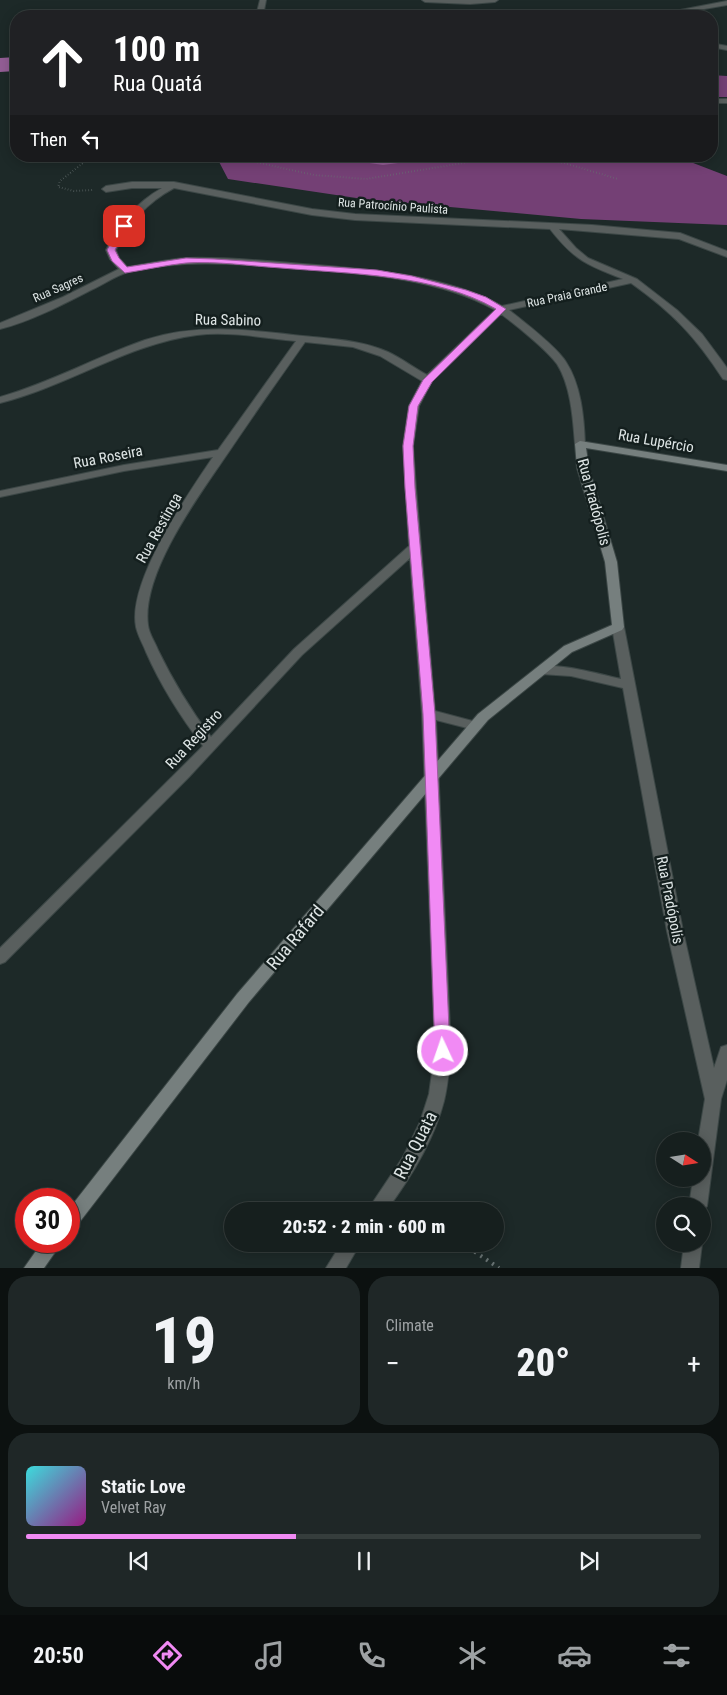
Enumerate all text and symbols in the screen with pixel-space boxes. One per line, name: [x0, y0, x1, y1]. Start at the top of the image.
text: 100 m: [113, 29, 200, 70]
icon: ahead: [30, 30, 95, 95]
text: Rua Quatá: [113, 71, 202, 96]
icon: left: [77, 125, 105, 153]
text: Then: [30, 128, 67, 151]
street label: Rua Patrocínio Paulista: [338, 195, 449, 217]
pin: [103, 205, 145, 247]
icon: arrive: [110, 212, 138, 240]
street label: Rua Sagres: [31, 271, 85, 305]
street label: Rua Praia Grande: [526, 280, 609, 310]
street label: Rua Sabino: [195, 310, 261, 330]
street label: Rua Lupércio: [617, 425, 695, 457]
street label: Rua Roseira: [72, 441, 144, 473]
street label: Rua Pradópolis: [574, 457, 614, 548]
street label: Rua Restinga: [132, 490, 186, 566]
street label: Rua Registro: [162, 705, 226, 773]
street label: Rua Pradópolis: [653, 854, 687, 946]
street label: Rua Rafard: [262, 900, 328, 974]
position arrow: [416, 1024, 468, 1076]
street label: Rua Quata: [389, 1108, 441, 1182]
north arrow: [656, 1132, 711, 1188]
map controls: [656, 1132, 711, 1252]
speed limit sign: 30: [15, 1188, 80, 1253]
button: search: [656, 1197, 711, 1252]
text: 20:52 · 2 min · 600 m: [283, 1215, 445, 1238]
text: 19: [151, 1303, 217, 1379]
text: Climate: [386, 1316, 434, 1335]
text: 20°: [517, 1341, 570, 1385]
text: −: [386, 1347, 400, 1380]
text: +: [687, 1347, 701, 1380]
text: km/h: [167, 1374, 200, 1393]
text: Static Love: [101, 1475, 186, 1498]
text: Velvet Ray: [101, 1498, 166, 1517]
icon: previous: [125, 1547, 153, 1575]
icon: pause: [350, 1547, 378, 1575]
icon: next: [575, 1547, 603, 1575]
icon: directions: [150, 1638, 185, 1673]
icon: music: [252, 1638, 287, 1673]
icon: phone: [354, 1638, 389, 1673]
icon: climate: [455, 1638, 490, 1673]
icon: car: [557, 1638, 592, 1673]
icon: filters: [659, 1638, 694, 1673]
text: 20:50: [33, 1643, 84, 1668]

